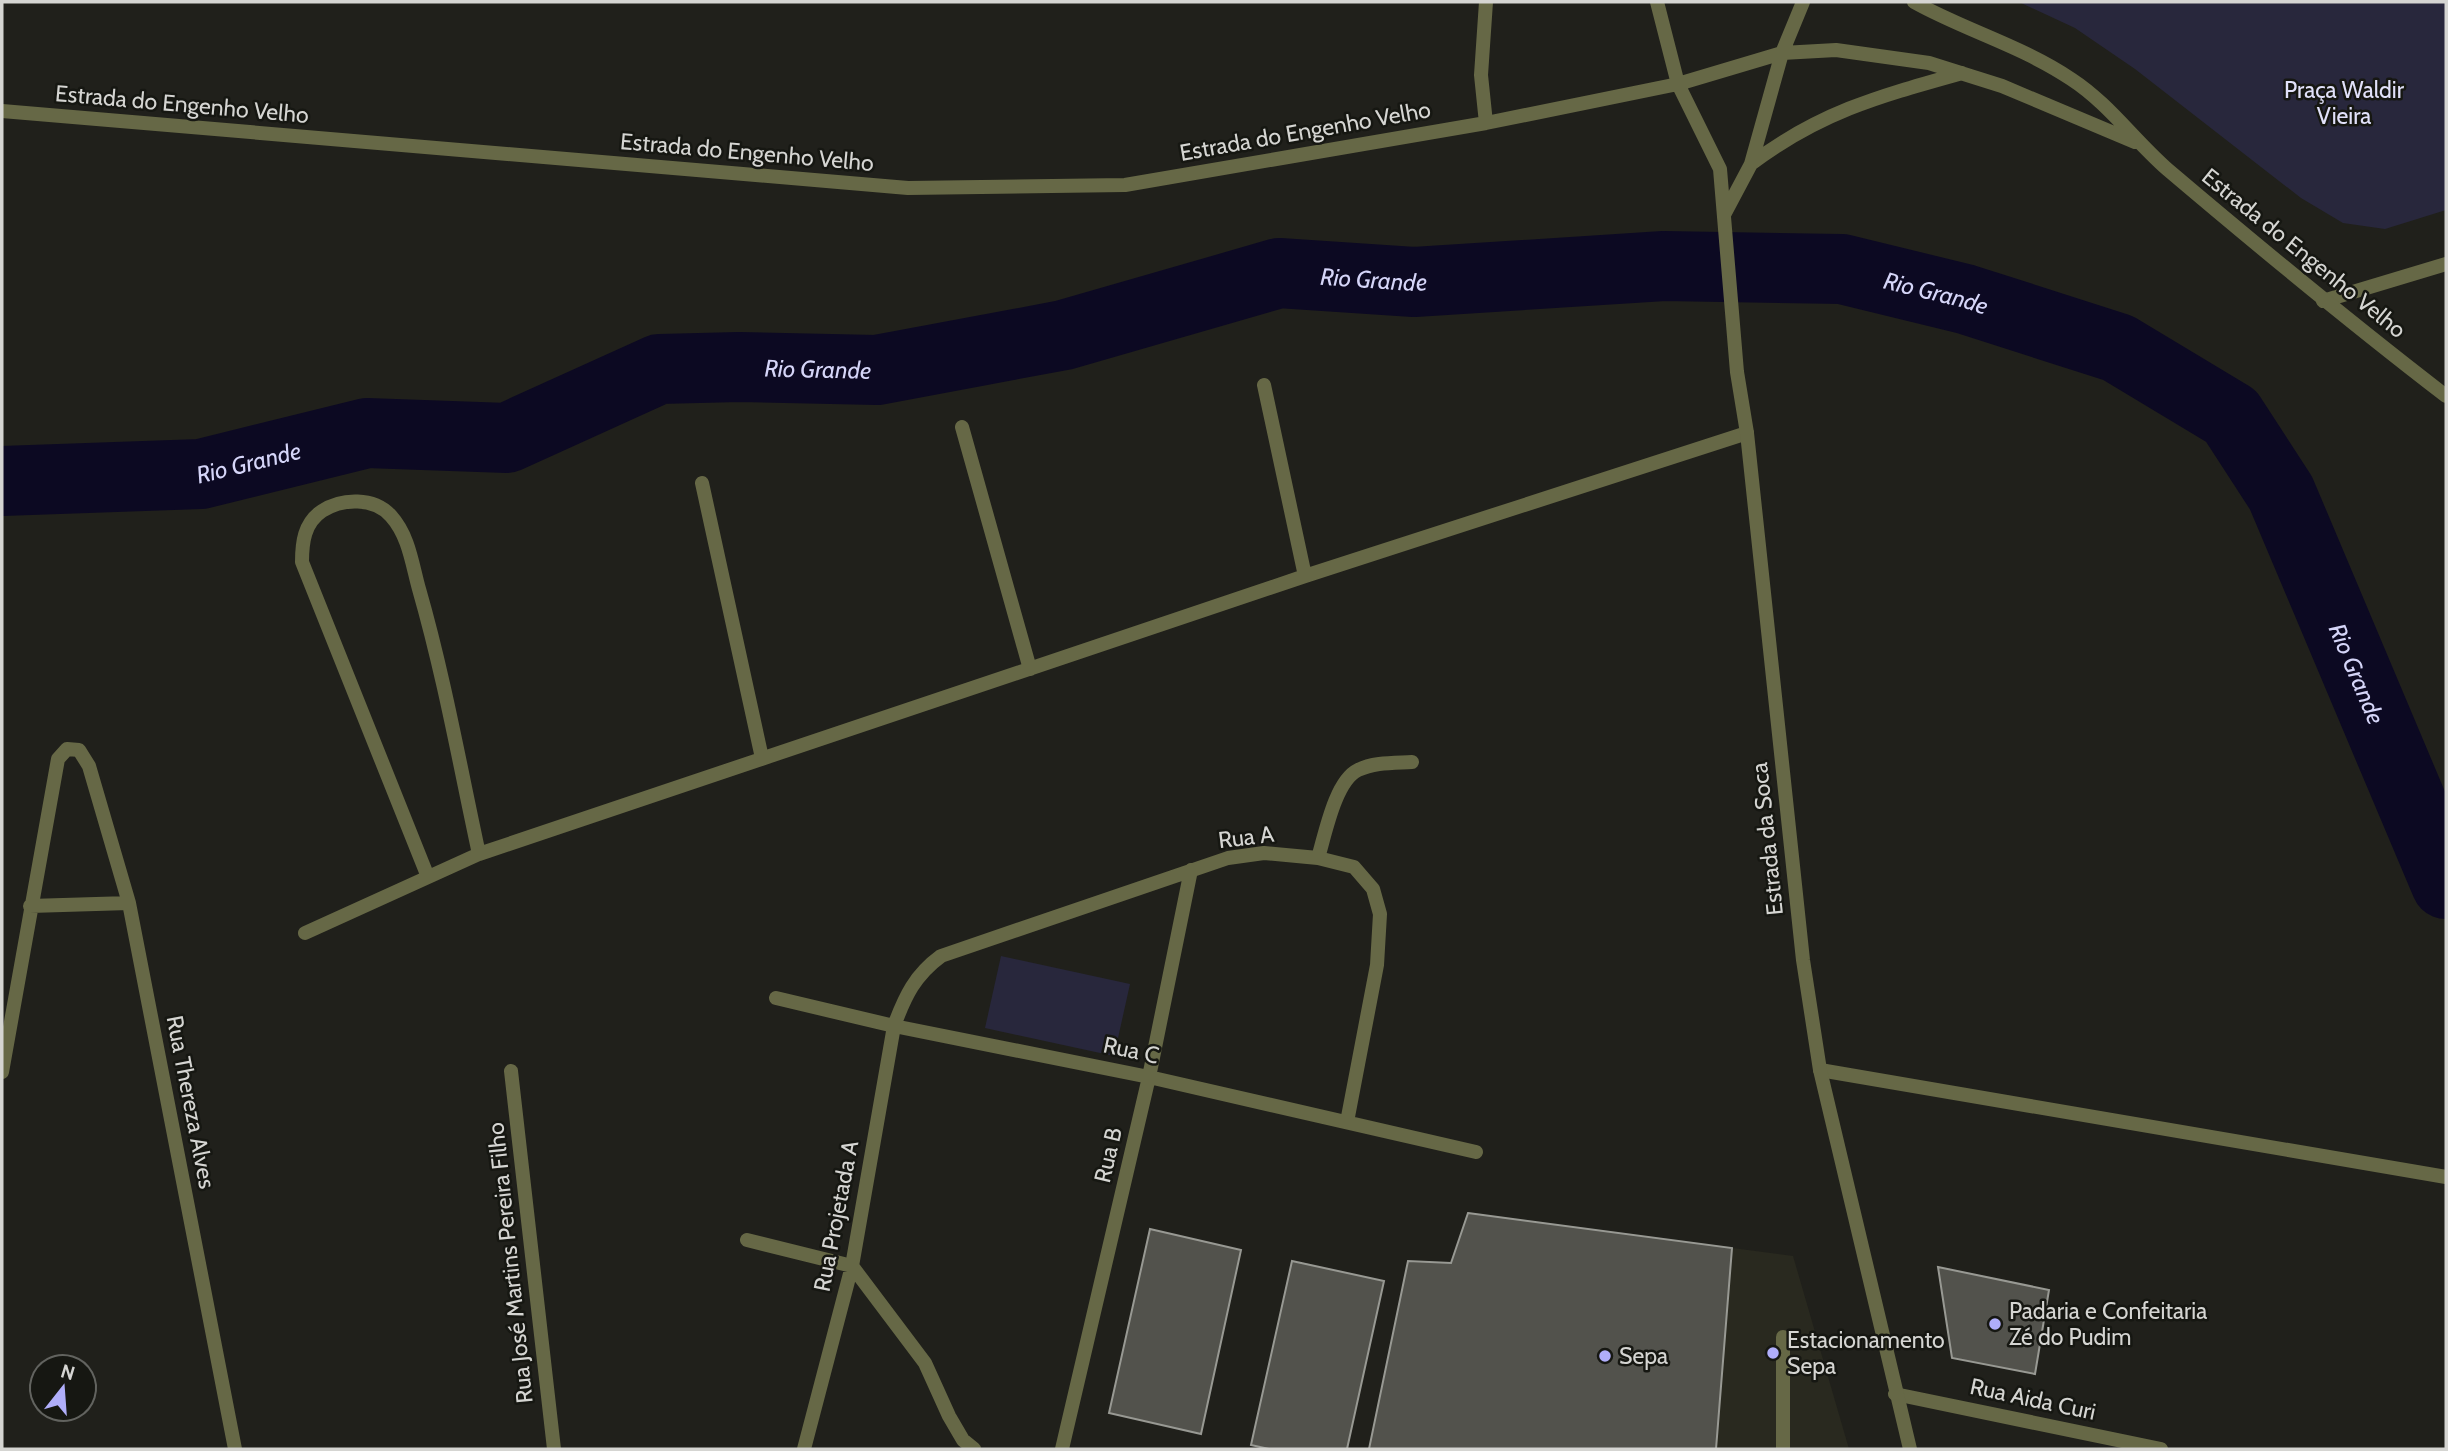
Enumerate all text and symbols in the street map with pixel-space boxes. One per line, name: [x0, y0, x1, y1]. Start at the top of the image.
park label: Praça Waldir Vieira: [2284, 76, 2405, 130]
street label: Estrada do Engenho Velho: [54, 79, 310, 129]
street label: Estrada do Engenho Velho: [1177, 95, 1433, 167]
street label: Estrada do Engenho Velho: [619, 127, 875, 177]
street label: Estrada do Engenho Velho: [2196, 162, 2412, 344]
water label: Rio Grande: [1319, 261, 1428, 297]
water label: Rio Grande: [1881, 265, 1992, 320]
water label: Rio Grande: [764, 353, 871, 384]
water label: Rio Grande: [193, 435, 304, 489]
water label: Rio Grande: [2323, 619, 2391, 728]
street label: Estrada da Soca: [1745, 761, 1789, 917]
street label: Rua A: [1216, 820, 1276, 854]
street label: Rua Thereza Alves: [160, 1013, 222, 1191]
street label: Rua C: [1101, 1030, 1161, 1070]
street label: Rua José Martins Pereira Filho: [481, 1121, 539, 1405]
street label: Rua B: [1088, 1125, 1128, 1185]
street label: Rua Projetada A: [808, 1138, 864, 1294]
place label: Padaria e Confeitaria Zé do Pudim: [2009, 1297, 2207, 1351]
marker: Padaria e Confeitaria Zé do Pudim: [1987, 1316, 2003, 1332]
place label: Estacionamento Sepa: [1787, 1326, 1945, 1380]
place label: Sepa: [1619, 1342, 1668, 1370]
marker: Estacionamento Sepa: [1765, 1345, 1781, 1361]
marker: Sepa: [1597, 1348, 1613, 1364]
north arrow: [28, 1353, 98, 1423]
text: N: [58, 1359, 78, 1385]
street label: Rua Aida Curi: [1968, 1372, 2098, 1426]

